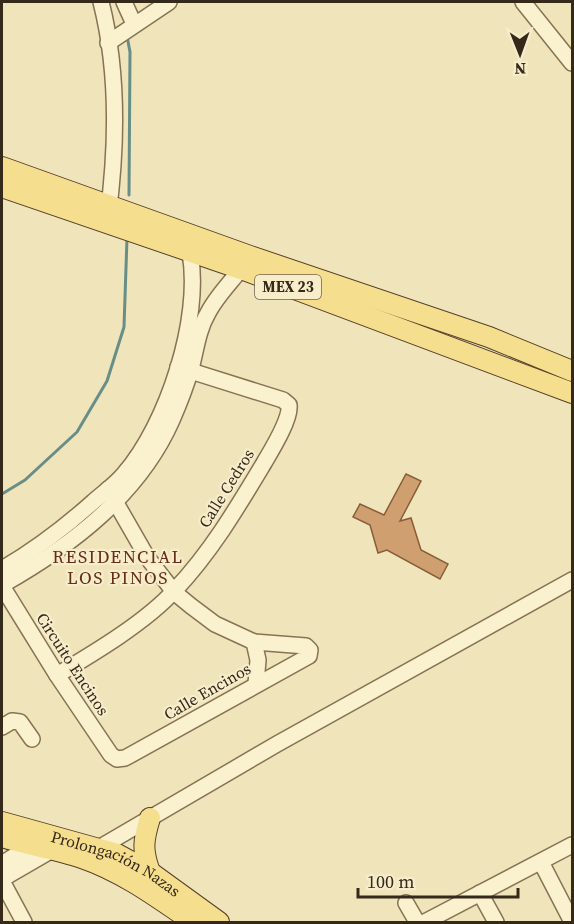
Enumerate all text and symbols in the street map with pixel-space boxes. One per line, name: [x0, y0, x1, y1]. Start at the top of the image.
north arrow: [490, 24, 550, 84]
text: N: [514, 58, 526, 80]
road number: MEX 23: [255, 275, 321, 299]
street label: Calle Cedros: [193, 444, 259, 532]
district label: RESIDENCIAL LOS PINOS: [52, 544, 184, 590]
street label: Circuito Encinos: [32, 608, 115, 720]
street label: Calle Encinos: [159, 657, 255, 725]
street label: Prolongación Nazas: [49, 825, 185, 902]
scale bar: [358, 861, 518, 899]
text: 100 m: [367, 869, 414, 894]

